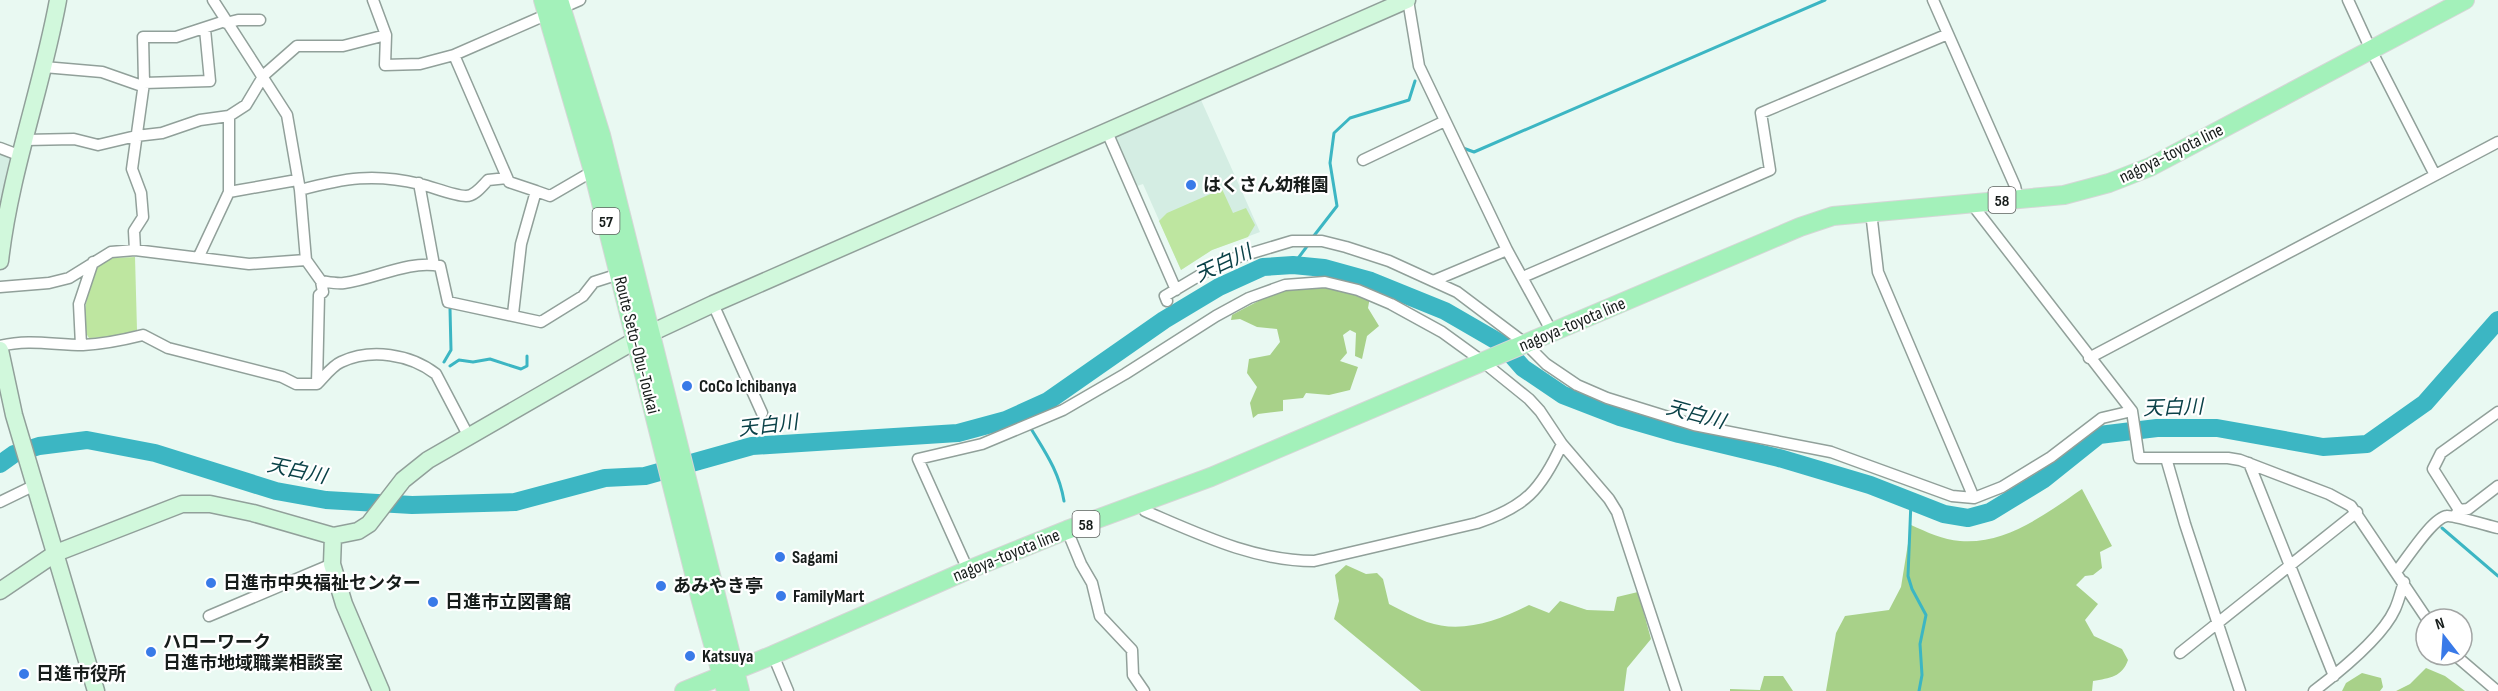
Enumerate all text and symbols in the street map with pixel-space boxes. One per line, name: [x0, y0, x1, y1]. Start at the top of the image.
street label: nagoya-toyota line: [2116, 119, 2227, 188]
place label: はくさん幼稚園: [1203, 175, 1329, 196]
marker: はくさん幼稚園: [1184, 178, 1198, 192]
road number: 58: [1988, 187, 2016, 213]
road number: 57: [592, 208, 620, 234]
water label: 天白川: [1191, 240, 1257, 287]
street label: Route Seto-Obu-Toukai: [609, 274, 664, 416]
street label: nagoya-toyota line: [1516, 293, 1629, 356]
place label: CoCo Ichibanya: [699, 376, 797, 397]
marker: CoCo Ichibanya: [680, 379, 694, 393]
water label: 天白川: [2143, 395, 2205, 421]
water label: 天白川: [1664, 396, 1730, 435]
water label: 天白川: [737, 410, 801, 442]
water label: 天白川: [265, 453, 331, 489]
road number: 58: [1072, 511, 1100, 537]
street label: nagoya-toyota line: [950, 524, 1063, 586]
place label: Sagami: [792, 547, 838, 568]
marker: Sagami: [773, 550, 787, 564]
place label: 日進市中央福祉センター: [223, 573, 421, 594]
marker: 日進市中央福祉センター: [204, 576, 218, 590]
place label: あみやき亭: [673, 576, 763, 597]
marker: あみやき亭: [654, 579, 668, 593]
place label: FamilyMart: [793, 586, 865, 607]
marker: FamilyMart: [774, 589, 788, 603]
place label: 日進市立図書館: [445, 592, 571, 613]
marker: 日進市立図書館: [426, 595, 440, 609]
north arrow: [2414, 607, 2474, 667]
text: N: [2433, 614, 2447, 634]
place label: ハローワーク 日進市地域職業相談室: [163, 632, 343, 674]
marker: ハローワーク 日進市地域職業相談室: [144, 645, 158, 659]
place label: Katsuya: [702, 646, 753, 667]
marker: Katsuya: [683, 649, 697, 663]
place label: 日進市役所: [36, 664, 126, 685]
marker: 日進市役所: [17, 667, 31, 681]

